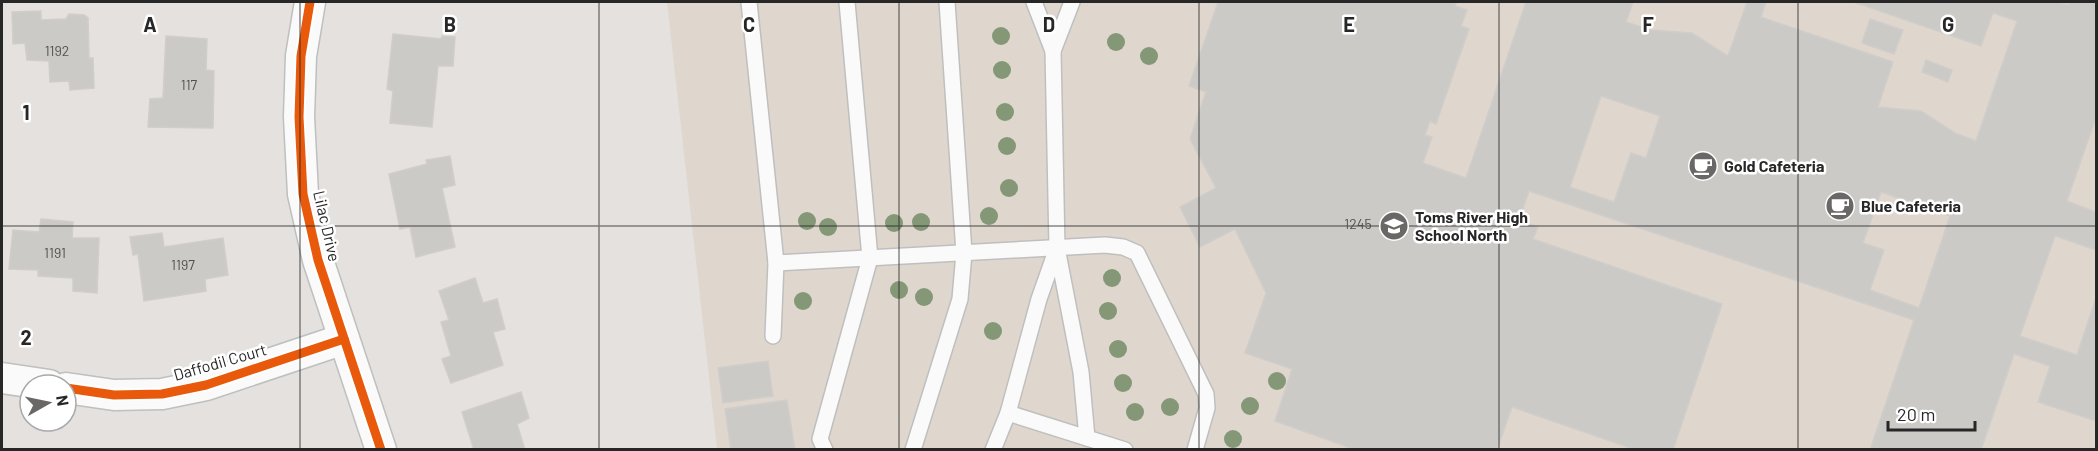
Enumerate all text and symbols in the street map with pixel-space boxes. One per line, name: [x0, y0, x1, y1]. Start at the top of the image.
text: A: [143, 12, 157, 36]
text: B: [444, 12, 456, 36]
text: C: [743, 12, 755, 36]
text: D: [1043, 12, 1055, 36]
text: E: [1343, 12, 1355, 36]
text: F: [1642, 12, 1654, 36]
text: G: [1942, 12, 1954, 36]
house number: 1192: [45, 42, 69, 59]
house number: 117: [181, 76, 198, 93]
text: 1: [22, 100, 30, 124]
cafe icon: Gold Cafeteria: [1687, 150, 1719, 182]
place label: Gold Cafeteria: [1724, 156, 1824, 175]
street label: Lilac Drive: [310, 189, 345, 263]
cafe icon: Blue Cafeteria: [1824, 190, 1856, 222]
place label: Blue Cafeteria: [1861, 196, 1961, 215]
place label: Toms River High School North: [1415, 207, 1528, 244]
school or university icon: Toms River High School North: [1378, 210, 1410, 242]
house number: 1245: [1344, 215, 1372, 232]
house number: 1191: [44, 244, 66, 261]
house number: 1197: [171, 256, 195, 273]
text: 2: [20, 325, 32, 349]
street label: Daffodil Court: [171, 339, 269, 384]
north arrow: [18, 373, 78, 433]
text: N: [53, 394, 74, 407]
scale bar: [1888, 394, 1975, 432]
text: 20 m: [1897, 403, 1935, 425]

